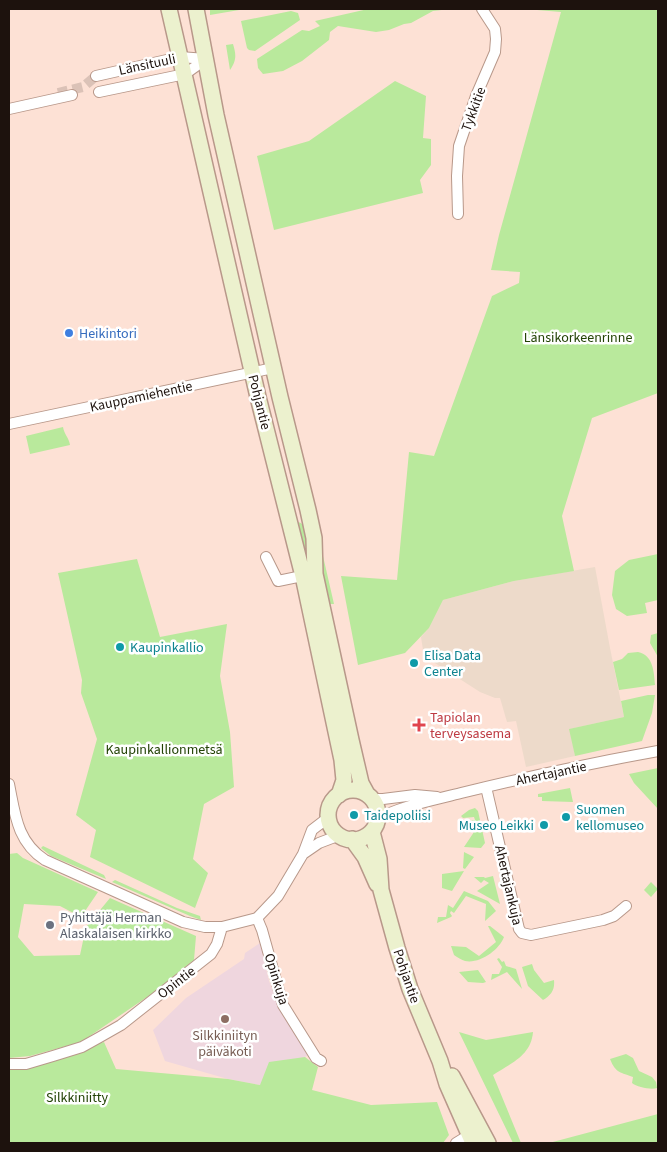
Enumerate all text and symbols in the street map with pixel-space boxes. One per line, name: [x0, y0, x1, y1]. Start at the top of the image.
street label: Länsituuli: [117, 49, 178, 81]
street label: Tykkitie: [457, 84, 491, 134]
place label: Heikintori: [79, 324, 137, 344]
marker: Heikintori: [63, 327, 75, 339]
park label: Länsikorkeenrinne: [524, 328, 632, 348]
street label: Pohjantie: [243, 373, 276, 432]
street label: Kauppamiehentie: [88, 376, 194, 418]
place label: Kaupinkallio: [130, 638, 204, 658]
marker: Kaupinkallio: [114, 641, 126, 653]
place label: Elisa Data Center: [424, 646, 481, 682]
marker: Elisa Data Center: [408, 657, 420, 669]
place label: Tapiolan terveysasema: [430, 708, 511, 744]
marker: Tapiolan terveysasema: [412, 718, 426, 732]
park label: Kaupinkallionmetsä: [105, 740, 223, 760]
street label: Ahertajantie: [514, 757, 588, 791]
place label: Suomen kellomuseo: [576, 800, 644, 836]
place label: Taidepoliisi: [364, 806, 431, 826]
marker: Taidepoliisi: [348, 809, 360, 821]
marker: Suomen kellomuseo: [560, 811, 572, 823]
place label: Museo Leikki: [459, 816, 534, 836]
marker: Museo Leikki: [538, 819, 550, 831]
street label: Ahertajankuja: [489, 843, 527, 927]
place label: Pyhittäjä Herman Alaskalaisen kirkko: [60, 908, 172, 944]
marker: Pyhittäjä Herman Alaskalaisen kirkko: [44, 919, 56, 931]
street label: Pohjantie: [387, 947, 425, 1006]
street label: Opinkuja: [259, 951, 293, 1008]
street label: Opintie: [153, 962, 200, 1004]
marker: Silkkiniityn päiväkoti: [219, 1013, 231, 1025]
place label: Silkkiniityn päiväkoti: [192, 1026, 258, 1062]
park label: Silkkiniitty: [46, 1088, 108, 1108]

